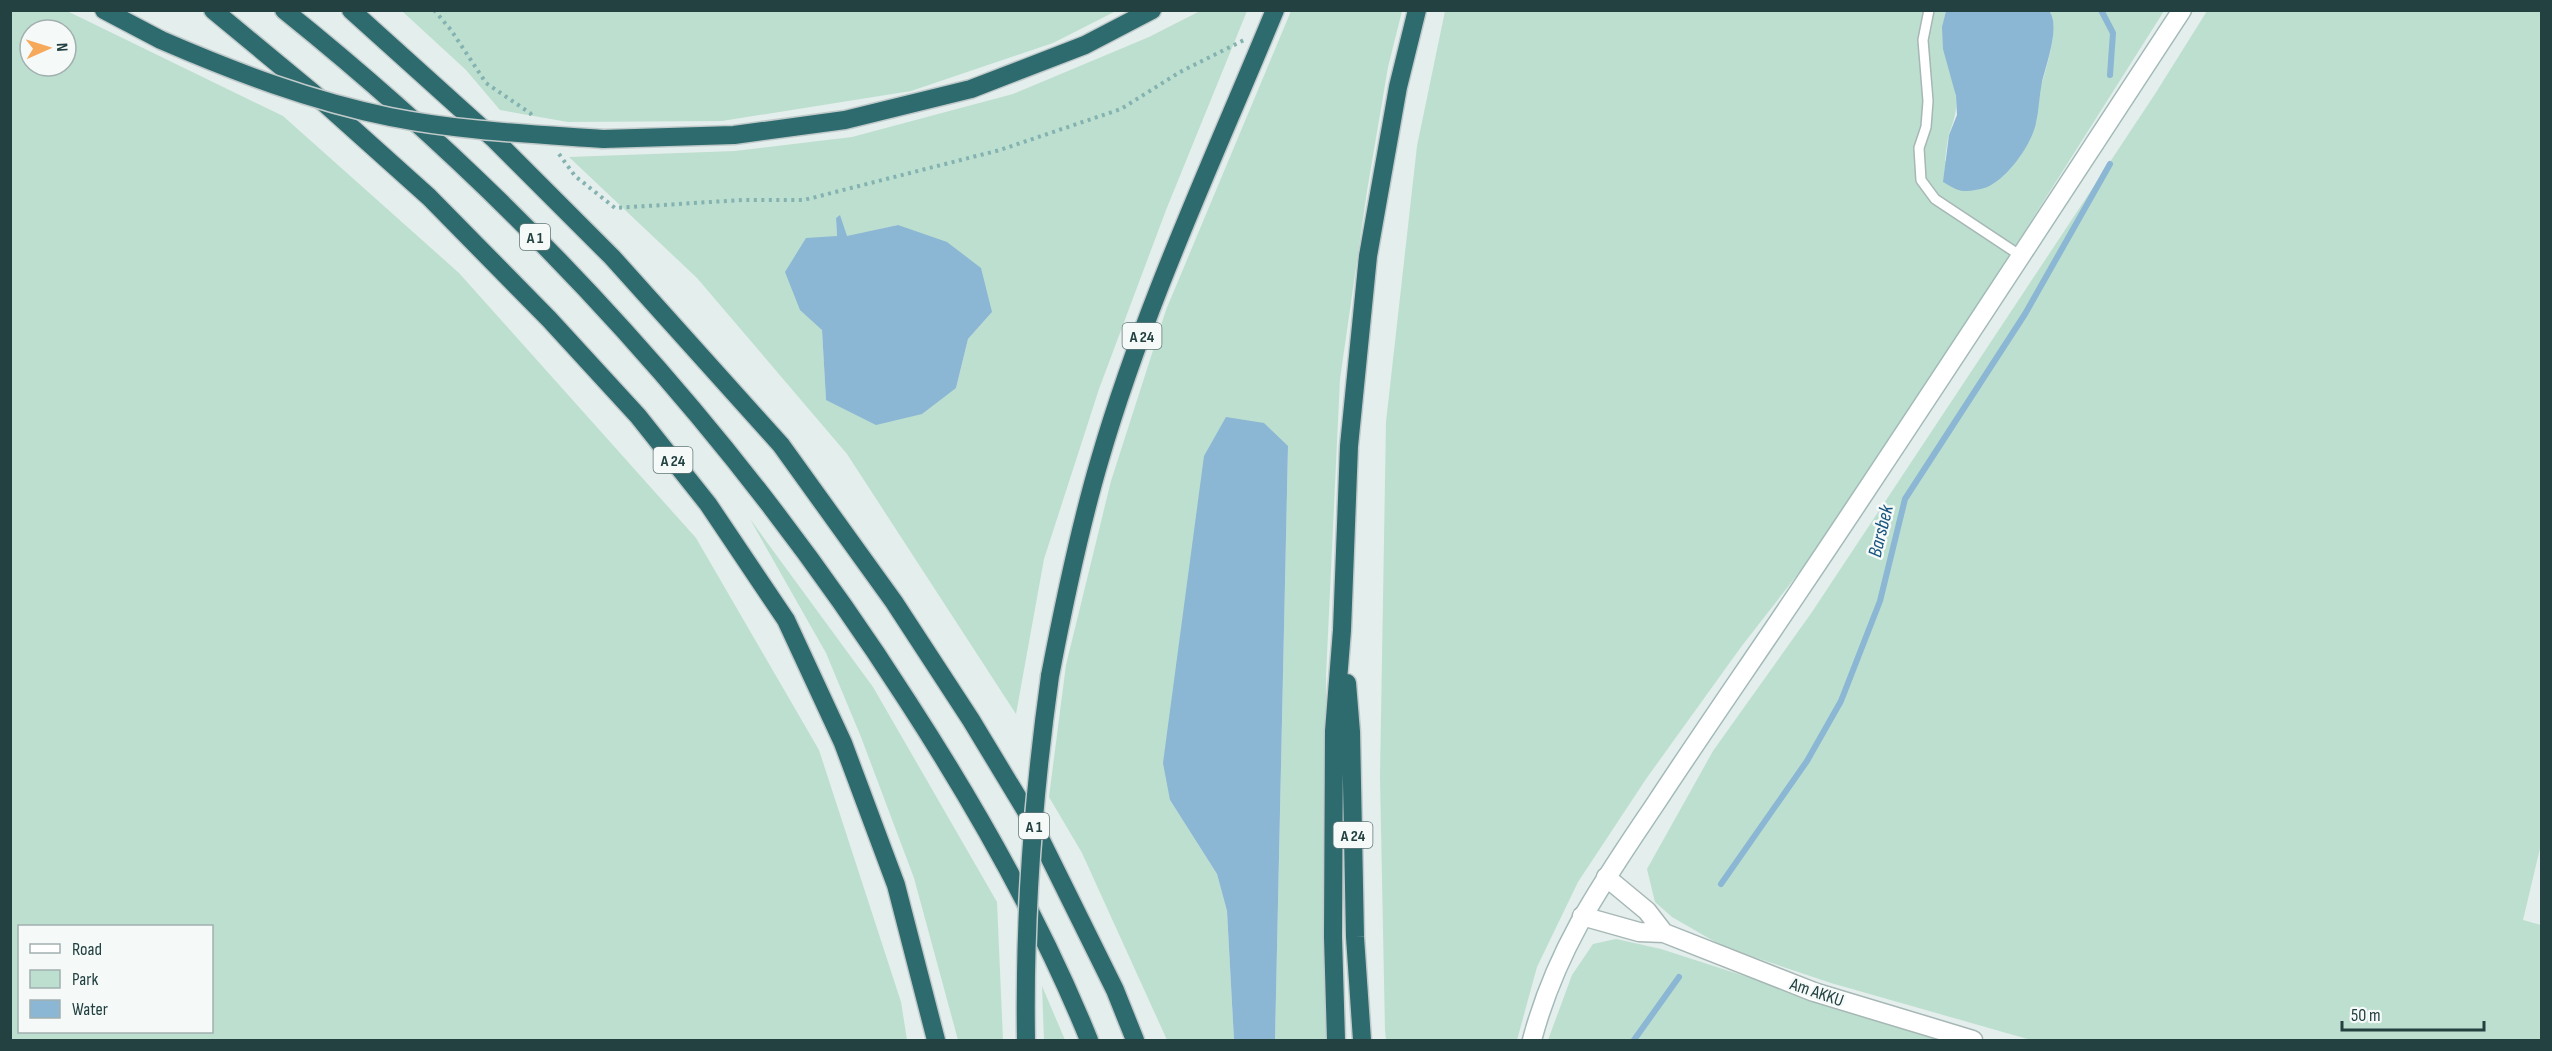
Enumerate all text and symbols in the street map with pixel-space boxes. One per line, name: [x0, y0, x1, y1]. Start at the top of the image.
north arrow: [18, 18, 78, 78]
text: N: [52, 43, 71, 52]
road number: A 1: [520, 224, 550, 250]
road number: A 24: [1122, 323, 1162, 349]
road number: A 24: [654, 447, 692, 473]
water label: Barsbek: [1863, 502, 1899, 560]
road number: A 1: [1019, 813, 1049, 839]
road number: A 24: [1334, 822, 1372, 848]
legend: [18, 925, 213, 1033]
text: Road: [72, 939, 102, 960]
text: Park: [72, 969, 98, 990]
street label: Am AKKU: [1786, 973, 1846, 1011]
scale bar: [2342, 994, 2484, 1032]
text: Water: [72, 999, 108, 1020]
text: 50 m: [2351, 1005, 2381, 1026]

